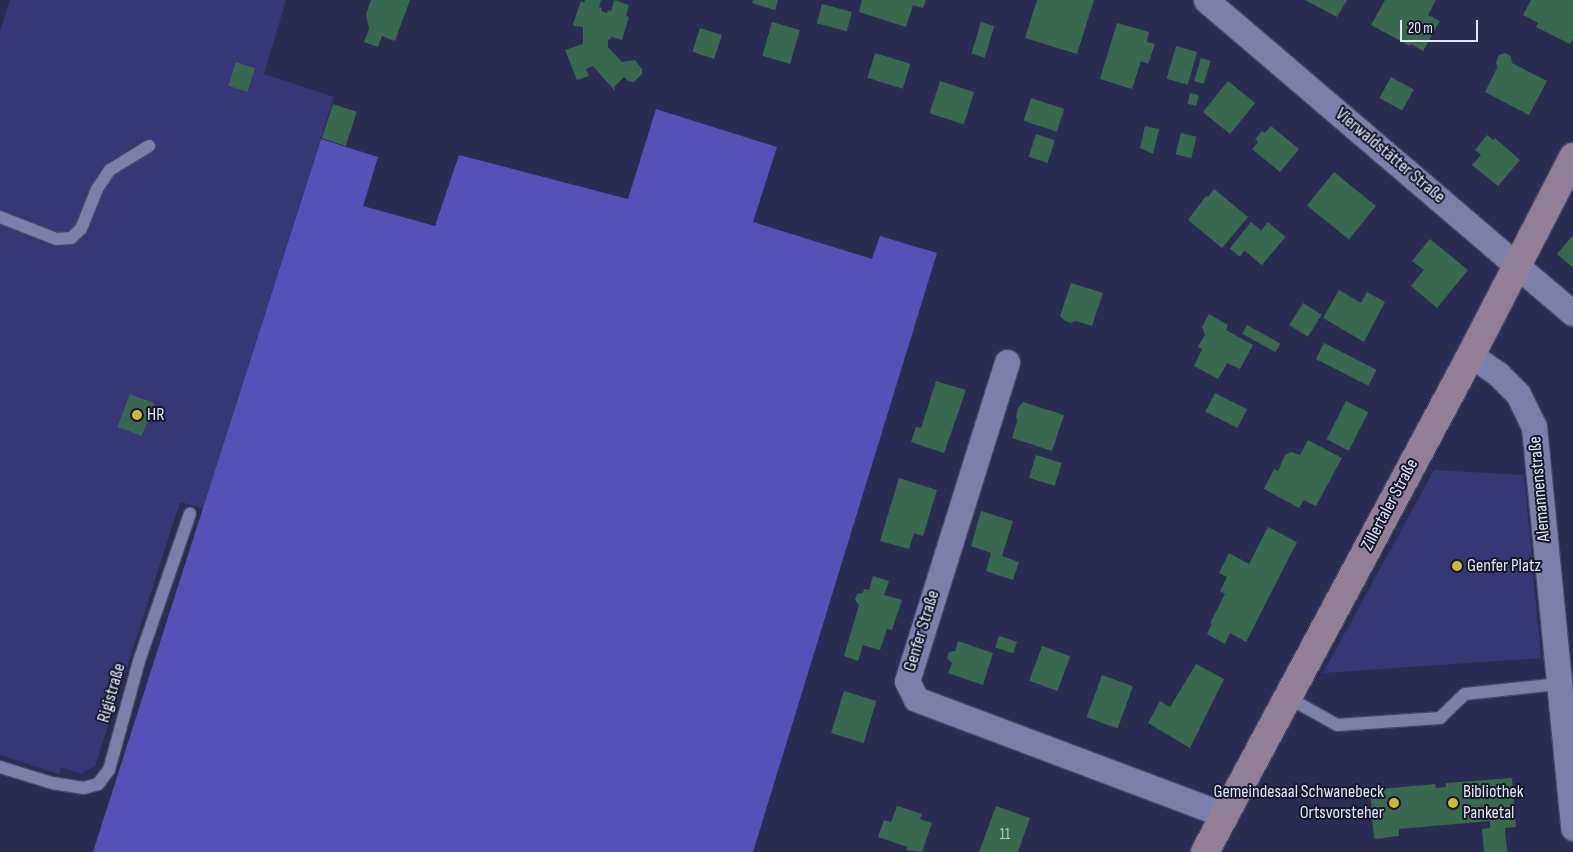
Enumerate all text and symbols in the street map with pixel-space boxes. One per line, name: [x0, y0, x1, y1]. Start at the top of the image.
scale bar: [1403, 10, 1480, 42]
text: 20 m: [1408, 19, 1433, 38]
street label: Vierwaldstätter Straße: [1331, 104, 1449, 208]
place label: HR: [147, 404, 164, 426]
marker: HR: [131, 409, 143, 421]
street label: Alemannenstraße: [1525, 435, 1555, 543]
street label: Zillertaler Straße: [1357, 455, 1423, 555]
place label: Genfer Platz: [1467, 555, 1541, 577]
marker: Genfer Platz: [1451, 560, 1463, 572]
street label: Genfer Straße: [899, 588, 945, 674]
street label: Rigistraße: [93, 661, 131, 725]
place label: Gemeindesaal Schwanebeck Ortsvorsteher: [1214, 782, 1384, 824]
place label: Bibliothek Panketal: [1463, 782, 1524, 824]
marker: Gemeindesaal Schwanebeck Ortsvorsteher: [1388, 797, 1400, 809]
marker: Bibliothek Panketal: [1447, 797, 1459, 809]
house number: 11: [1000, 826, 1010, 844]

